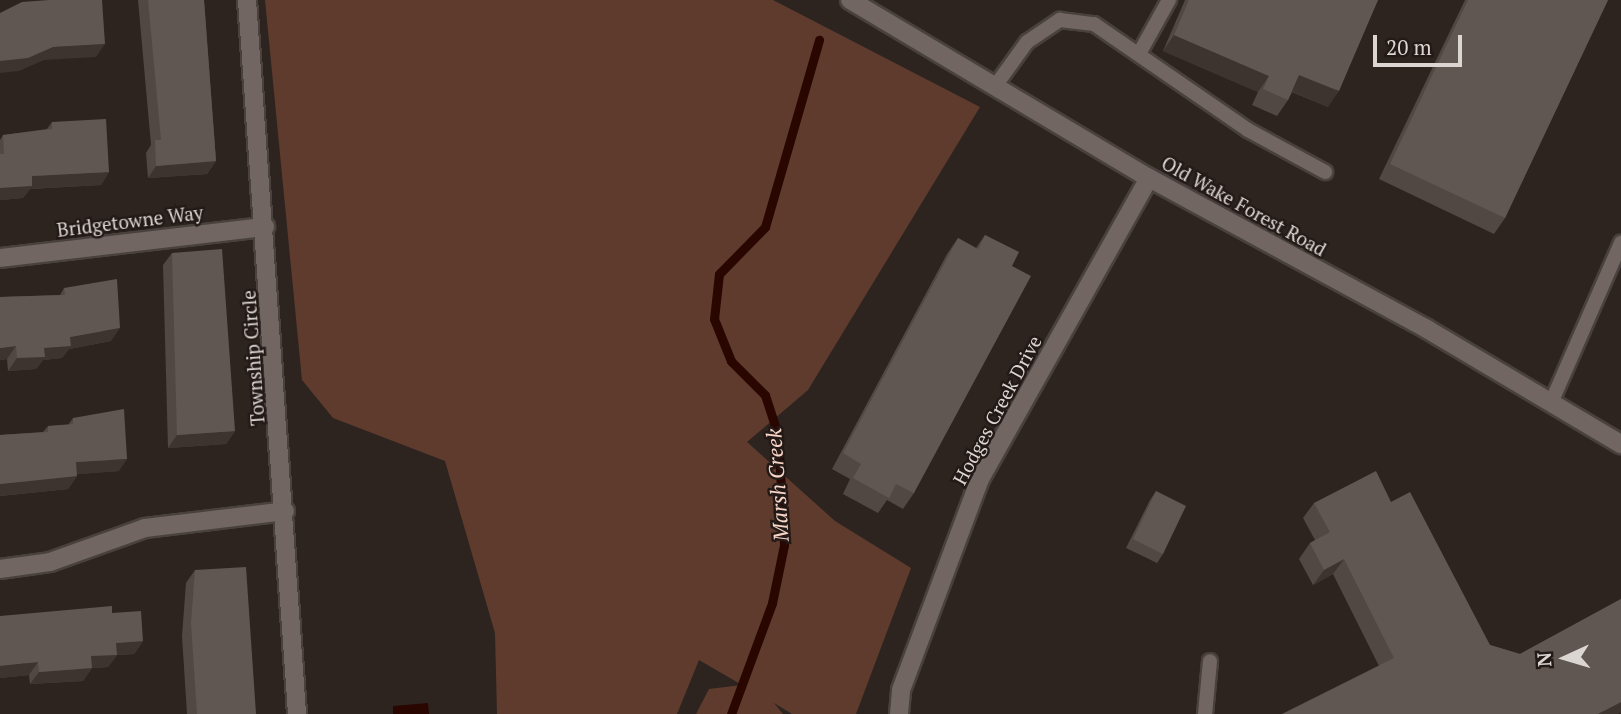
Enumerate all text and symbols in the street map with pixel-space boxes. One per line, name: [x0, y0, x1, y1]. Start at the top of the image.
scale bar: [1376, 21, 1465, 65]
text: 20 m: [1386, 33, 1432, 61]
street label: Old Wake Forest Road: [1158, 151, 1330, 261]
street label: Bridgetowne Way: [56, 201, 204, 241]
street label: Township Circle: [237, 289, 269, 427]
street label: Hodges Creek Drive: [948, 332, 1046, 488]
water label: Marsh Creek: [760, 428, 794, 542]
north arrow: [1530, 623, 1600, 693]
text: N: [1531, 651, 1557, 668]

